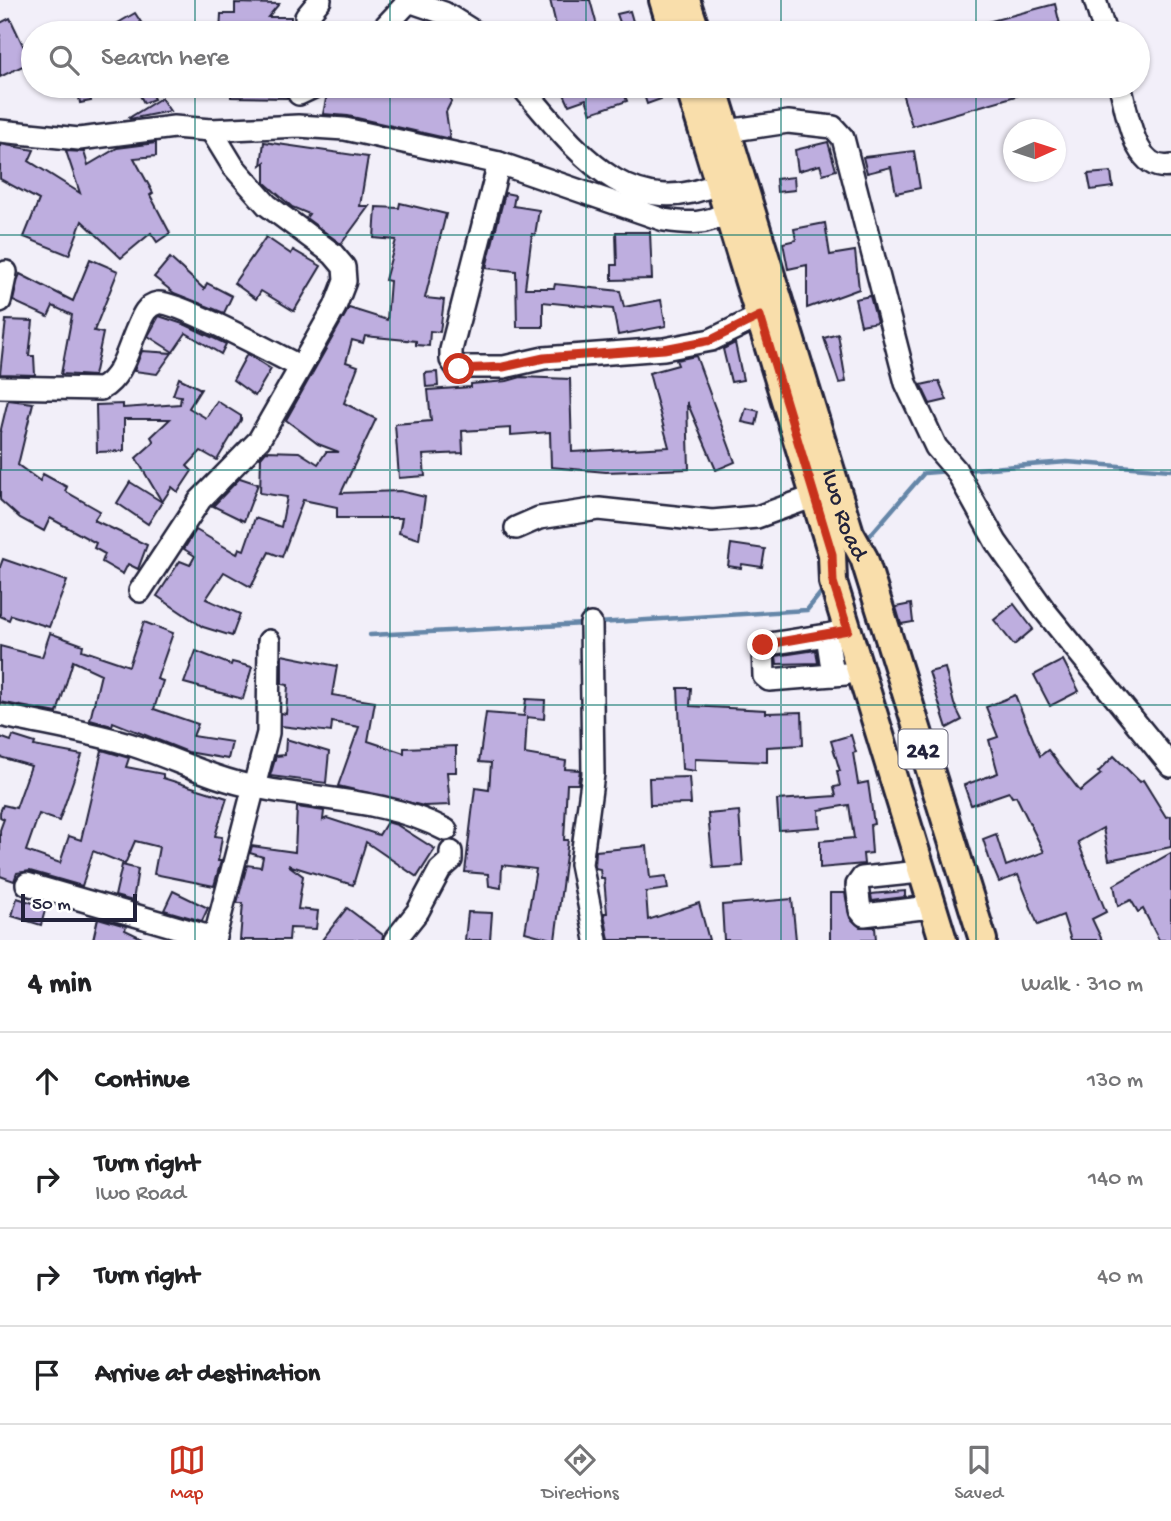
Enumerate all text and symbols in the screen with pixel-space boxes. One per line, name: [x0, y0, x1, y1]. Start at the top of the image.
search box: [21, 21, 1150, 98]
icon: search: [45, 41, 83, 79]
text: Search here: [101, 44, 229, 75]
north arrow: [1003, 119, 1066, 182]
route start: [443, 353, 474, 384]
street label: Iwo Road: [813, 466, 874, 568]
route end: [747, 629, 778, 660]
road number: 242: [898, 730, 948, 768]
scale bar: [21, 891, 136, 923]
text: 50 m: [32, 894, 71, 917]
text: 4 min: [28, 968, 91, 1003]
text: Walk · 310 m: [1021, 972, 1143, 999]
icon: ahead: [28, 1062, 66, 1100]
text: Continue: [95, 1066, 189, 1097]
text: 130 m: [1087, 1068, 1143, 1095]
text: Turn right: [95, 1150, 199, 1181]
icon: right: [28, 1160, 66, 1198]
text: 140 m: [1088, 1166, 1143, 1193]
text: Iwo Road: [95, 1181, 186, 1208]
icon: right: [28, 1258, 66, 1296]
text: Turn right: [95, 1262, 199, 1293]
text: 40 m: [1097, 1264, 1143, 1291]
icon: arrive: [28, 1356, 66, 1394]
text: Arrive at destination: [95, 1360, 320, 1391]
tab: Map: [168, 1441, 206, 1506]
tab: Directions: [542, 1441, 619, 1506]
tab: Saved: [954, 1441, 1003, 1506]

